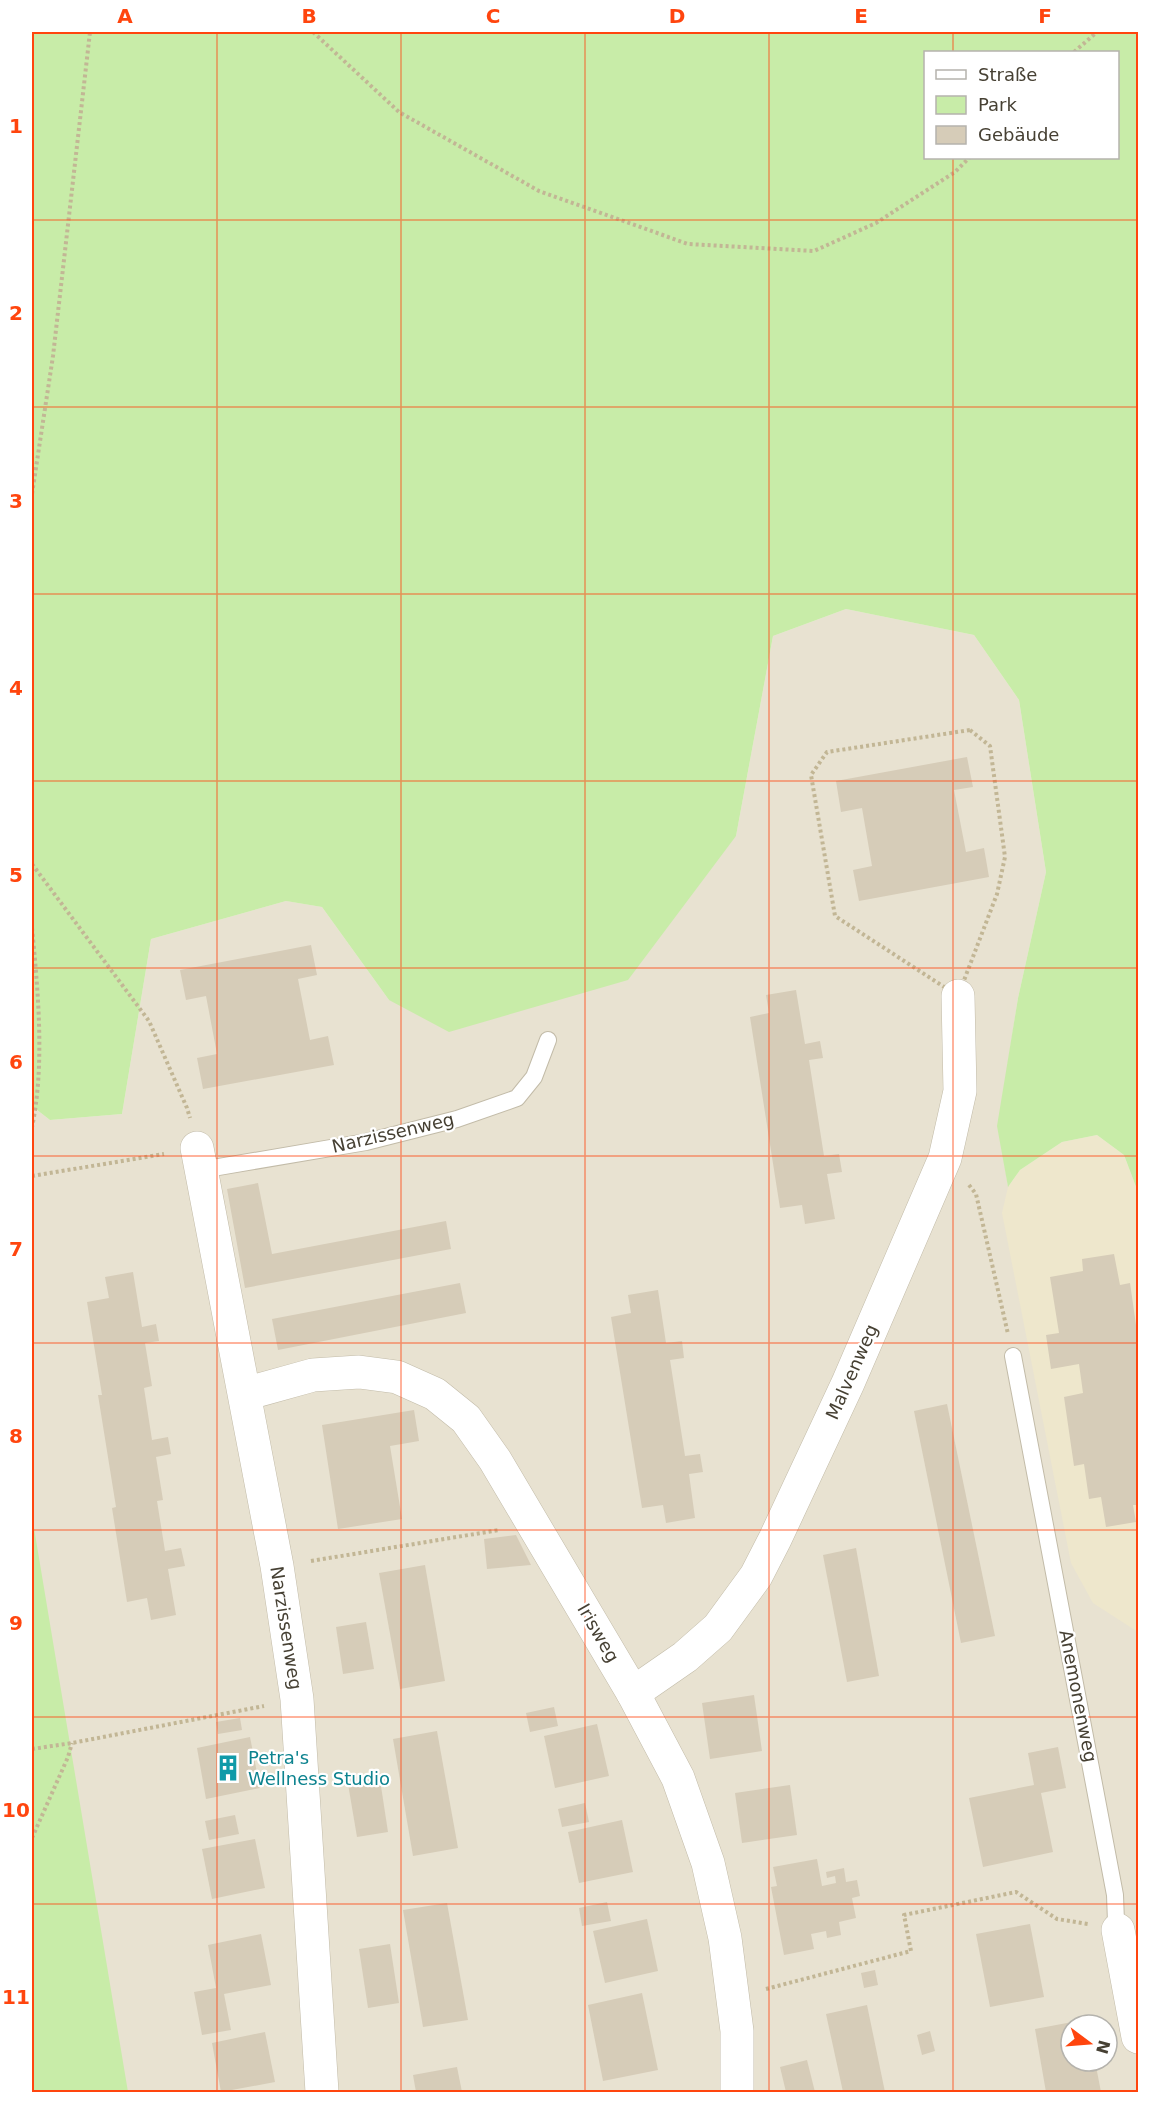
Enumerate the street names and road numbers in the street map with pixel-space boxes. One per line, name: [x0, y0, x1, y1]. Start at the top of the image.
street label: Narzissenweg: [330, 1108, 456, 1157]
street label: Malvenweg: [821, 1321, 882, 1423]
street label: Narzissenweg: [266, 1565, 307, 1691]
street label: Irisweg: [573, 1600, 624, 1666]
street label: Anemonenweg: [1055, 1628, 1102, 1764]

